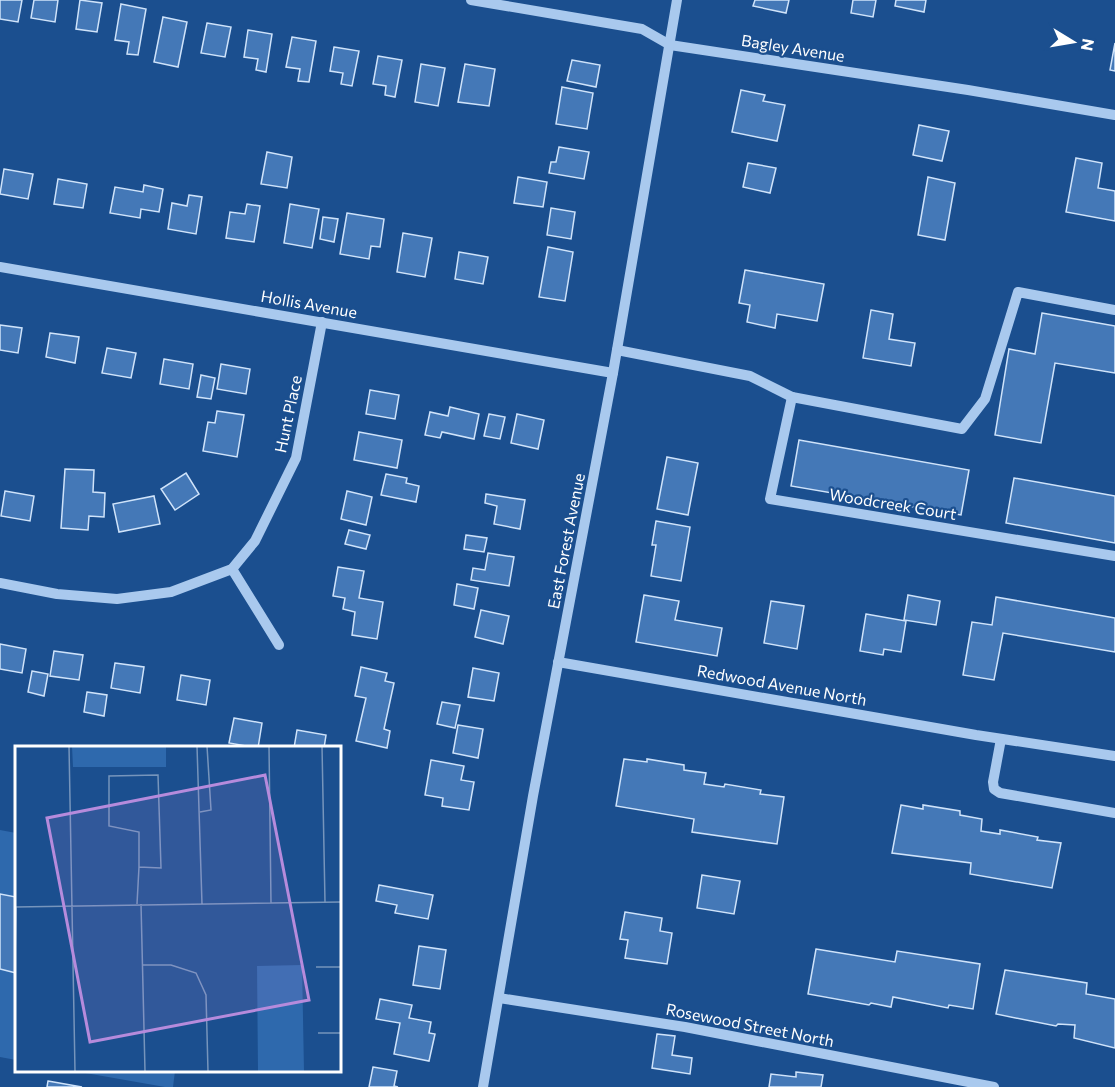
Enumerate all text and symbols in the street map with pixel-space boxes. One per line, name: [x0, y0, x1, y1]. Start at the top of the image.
north arrow: [1043, 12, 1103, 72]
street label: Bagley Avenue: [740, 30, 846, 65]
text: N: [1078, 37, 1099, 53]
street label: Hollis Avenue: [259, 286, 359, 321]
street label: Hunt Place: [270, 374, 305, 454]
street label: East Forest Avenue: [543, 471, 588, 610]
street label: Woodcreek Court: [828, 484, 959, 523]
street label: Redwood Avenue North: [696, 660, 868, 709]
inset map: [15, 746, 340, 1072]
street label: Rosewood Street North: [664, 999, 836, 1050]

